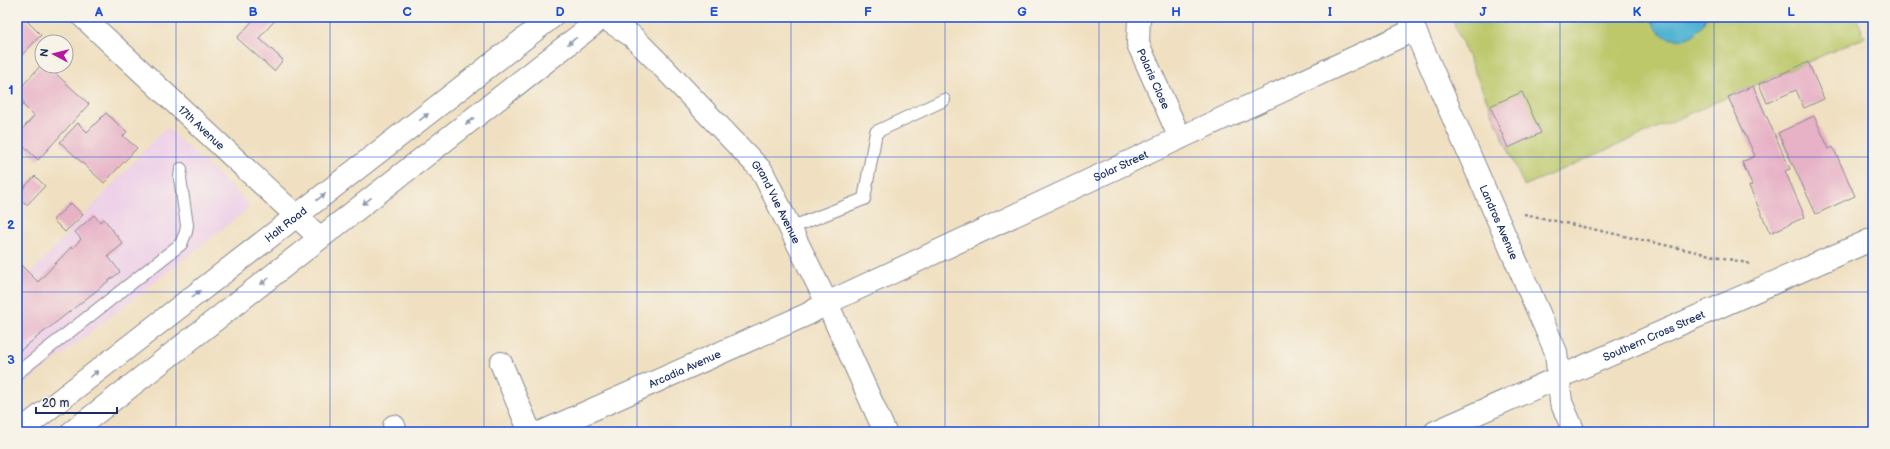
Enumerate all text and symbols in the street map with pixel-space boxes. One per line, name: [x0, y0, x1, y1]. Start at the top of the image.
text: A: [94, 4, 103, 20]
text: B: [248, 4, 258, 20]
text: C: [402, 4, 412, 20]
text: D: [555, 4, 565, 20]
text: E: [710, 4, 719, 20]
text: F: [864, 4, 872, 20]
text: G: [1017, 4, 1027, 20]
text: H: [1171, 4, 1181, 20]
text: I: [1328, 4, 1332, 20]
text: J: [1479, 4, 1487, 20]
text: K: [1633, 4, 1642, 20]
text: L: [1787, 4, 1795, 20]
north arrow: [34, 34, 74, 74]
one-way arrow: [567, 37, 578, 45]
street label: Polaris Close: [1134, 47, 1172, 112]
text: N: [38, 48, 52, 58]
text: 1: [8, 82, 14, 98]
street label: 17th Avenue: [175, 103, 228, 153]
one-way arrow: [418, 113, 429, 121]
one-way arrow: [464, 117, 475, 125]
street label: Solar Street: [1092, 148, 1151, 185]
street label: Grand Vue Avenue: [748, 158, 803, 246]
street label: Landros Avenue: [1476, 183, 1521, 262]
one-way arrow: [316, 193, 327, 201]
one-way arrow: [362, 197, 373, 205]
street label: Halt Road: [262, 204, 310, 245]
text: 2: [7, 217, 15, 233]
one-way arrow: [259, 277, 270, 285]
one-way arrow: [191, 290, 202, 298]
street label: Southern Cross Street: [1601, 308, 1707, 364]
street label: Arcadia Avenue: [647, 347, 723, 391]
text: 3: [7, 352, 15, 368]
one-way arrow: [88, 369, 99, 378]
scale bar: [36, 389, 117, 415]
text: 20 m: [42, 396, 69, 411]

